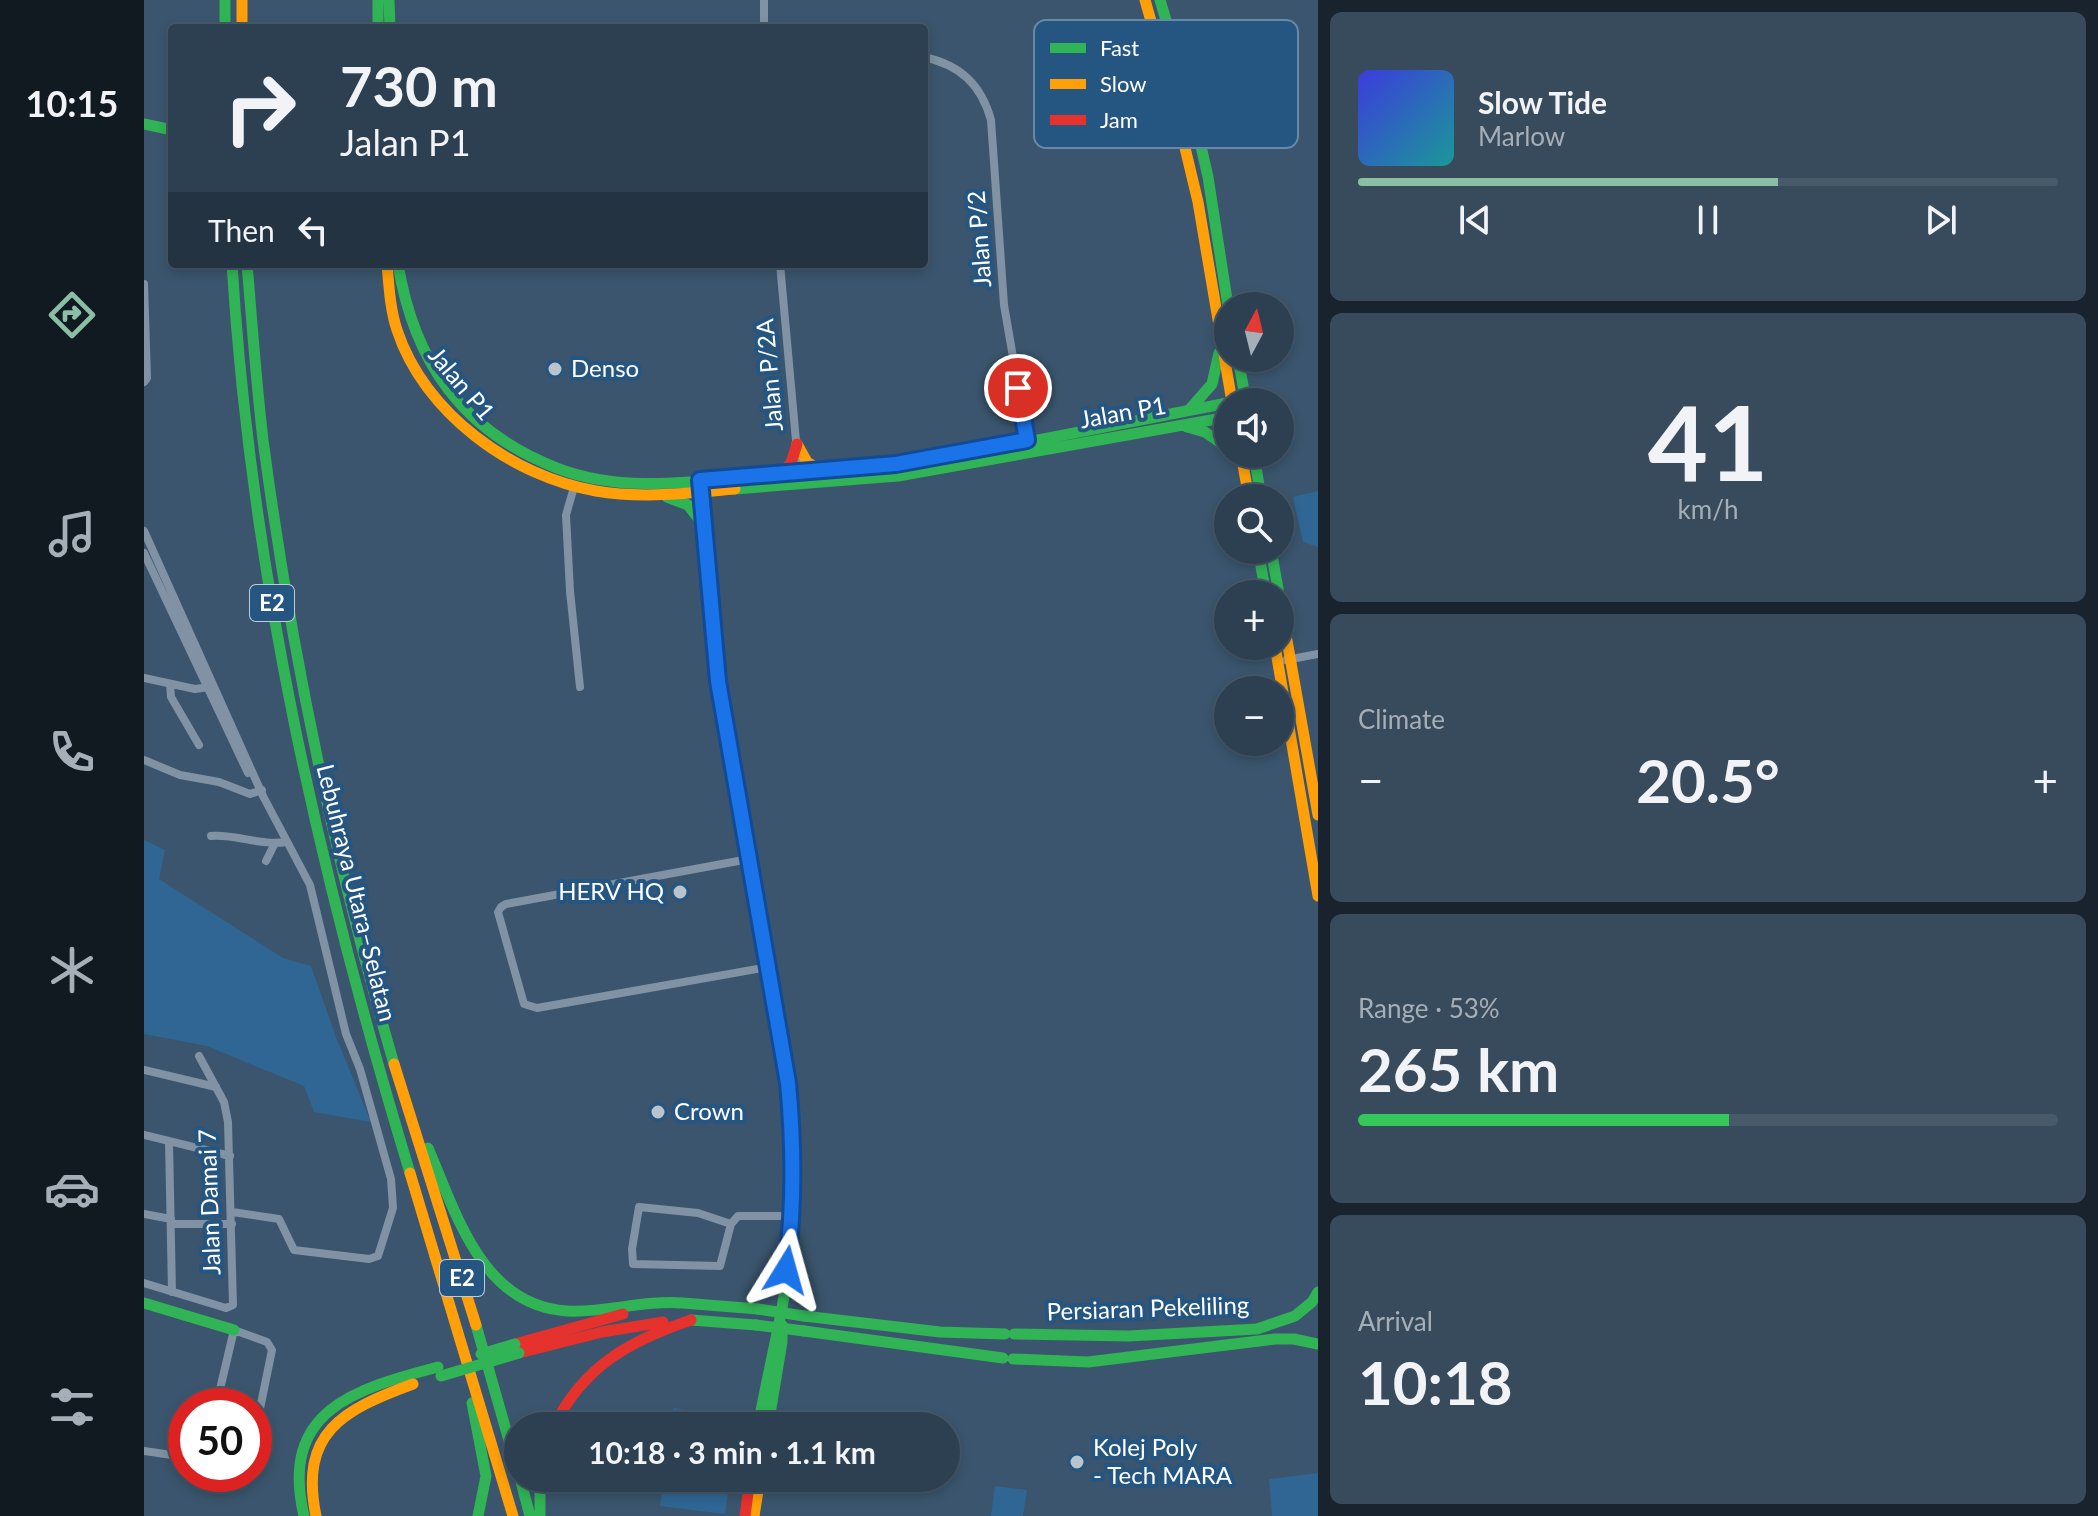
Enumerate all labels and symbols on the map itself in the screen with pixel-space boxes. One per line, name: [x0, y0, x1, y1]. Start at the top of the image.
legend: [1034, 20, 1298, 148]
text: Fast: [1100, 34, 1139, 61]
text: Slow: [1100, 70, 1147, 97]
text: Jam: [1100, 106, 1138, 133]
street label: Jalan P/2: [961, 190, 996, 288]
north arrow: [1214, 292, 1294, 372]
street label: Jalan P/2A: [749, 317, 788, 433]
street label: Jalan P1: [423, 340, 501, 426]
place label: Denso: [571, 353, 639, 382]
pin: [984, 354, 1052, 422]
marker: Denso: [546, 360, 564, 378]
street label: Jalan P1: [1077, 390, 1168, 433]
road number: E2: [250, 585, 294, 621]
street label: Lebuhraya Utara–Selatan: [311, 761, 403, 1024]
place label: HERV HQ: [558, 876, 664, 905]
marker: HERV HQ: [671, 883, 689, 901]
place label: Crown: [674, 1096, 744, 1125]
marker: Crown: [649, 1103, 667, 1121]
street label: Jalan Damai 7: [191, 1129, 226, 1276]
position arrow: [744, 1228, 828, 1312]
road number: E2: [440, 1260, 484, 1296]
street label: Persiaran Pekeliling: [1046, 1289, 1250, 1326]
speed limit sign: 50: [168, 1388, 272, 1492]
place label: Kolej Poly - Tech MARA: [1093, 1432, 1233, 1489]
marker: Kolej Poly - Tech MARA: [1068, 1453, 1086, 1471]

